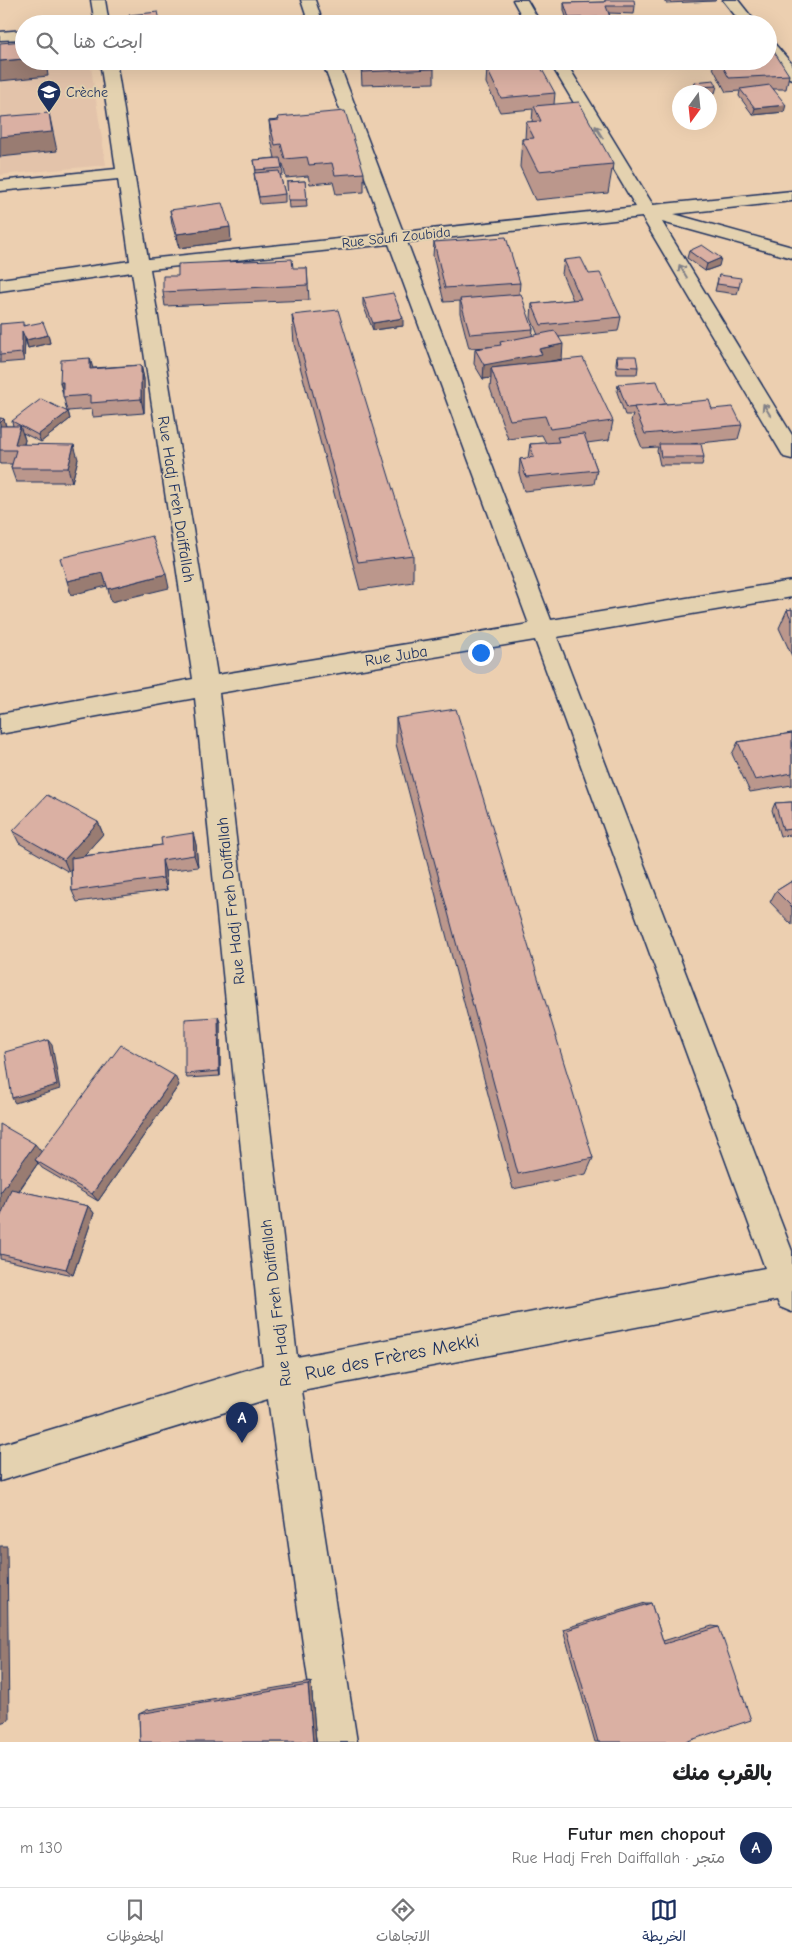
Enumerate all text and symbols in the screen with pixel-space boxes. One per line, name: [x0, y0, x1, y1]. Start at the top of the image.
search box: [15, 15, 777, 70]
icon: search: [33, 29, 61, 57]
text: ابحث هنا: [73, 31, 143, 53]
school or university icon: Crèche: [36, 79, 62, 113]
place label: Crèche: [66, 84, 108, 101]
north arrow: [672, 85, 717, 130]
one-way arrow: [594, 125, 604, 139]
street label: Rue Soufi Zoubida: [341, 223, 451, 252]
one-way arrow: [678, 264, 688, 278]
one-way arrow: [761, 403, 771, 417]
street label: Rue Hadj Freh Daiffallah: [154, 415, 198, 584]
your location: [468, 640, 494, 666]
street label: Rue Juba: [363, 642, 429, 670]
street label: Rue Hadj Freh Daiffallah: [213, 816, 249, 986]
street label: Rue Hadj Freh Daiffallah: [257, 1218, 295, 1388]
street label: Rue des Frères Mekki: [303, 1329, 481, 1385]
pin: A: [226, 1402, 258, 1443]
text: بالقرب منك: [672, 1761, 772, 1785]
text: Futur men chopout: [568, 1823, 725, 1845]
text: 130 m: [20, 1839, 63, 1857]
text: A: [752, 1839, 760, 1857]
text: متجر · Rue Hadj Freh Daiffallah: [512, 1849, 725, 1867]
tab: المحفوظات: [106, 1896, 164, 1949]
tab: الاتجاهات: [376, 1896, 430, 1949]
tab: الخريطة: [642, 1896, 686, 1949]

